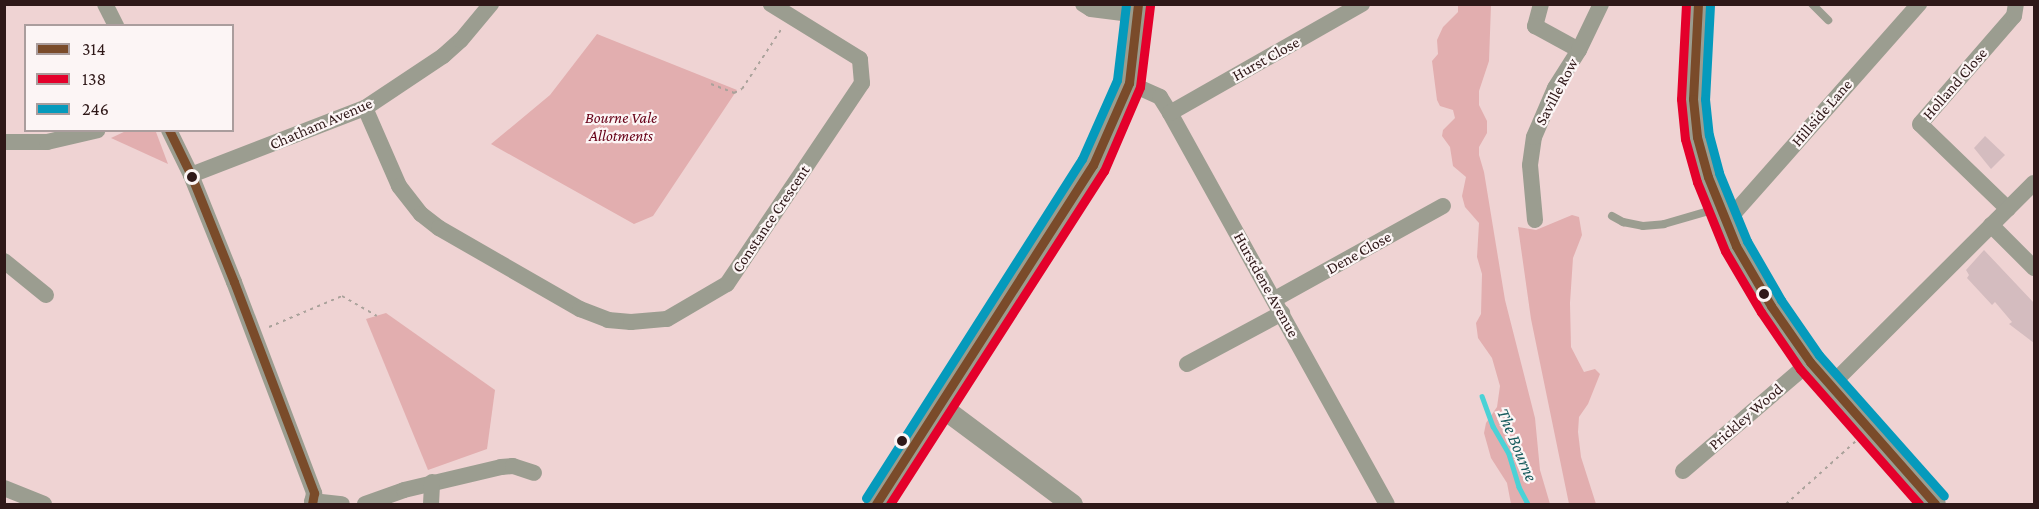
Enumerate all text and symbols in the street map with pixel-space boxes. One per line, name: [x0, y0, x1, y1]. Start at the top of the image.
legend: [24, 24, 234, 132]
street label: Hurst Close: [1229, 33, 1303, 85]
text: 314: [82, 39, 106, 59]
street label: Holland Close: [1919, 44, 1991, 124]
street label: Saville Row: [1531, 55, 1583, 129]
text: 138: [82, 69, 106, 89]
street label: Hillside Lane: [1788, 75, 1856, 151]
street label: Chatham Avenue: [267, 94, 375, 154]
text: 246: [82, 99, 109, 119]
park label: Bourne Vale Allotments: [585, 108, 657, 146]
street label: Constance Crescent: [728, 162, 814, 276]
unlabelled marker: [186, 171, 198, 183]
street label: Dene Close: [1323, 227, 1395, 279]
street label: Hurstdene Avenue: [1229, 229, 1303, 341]
unlabelled marker: [1758, 288, 1770, 300]
street label: Prickley Wood: [1705, 380, 1787, 454]
water label: The Bourne: [1492, 405, 1542, 485]
unlabelled marker: [896, 435, 908, 447]

